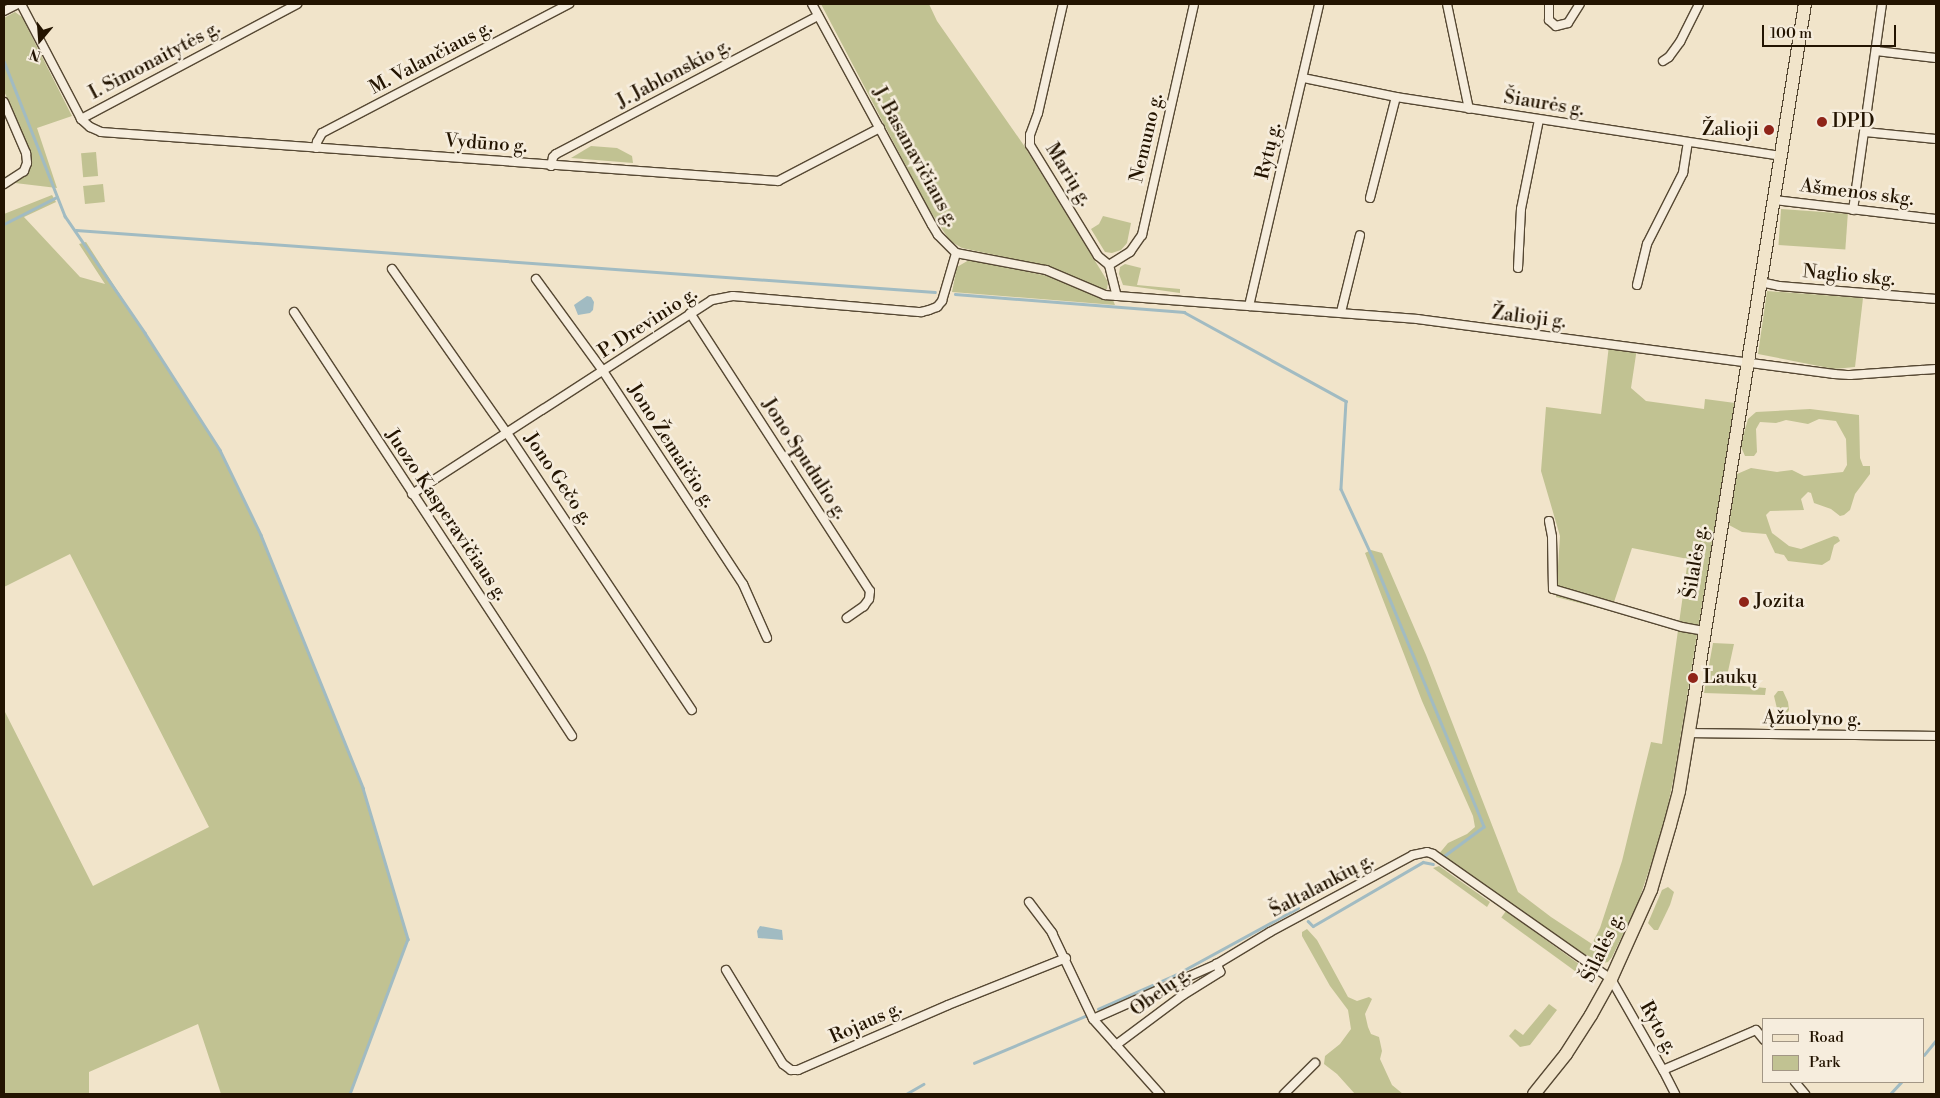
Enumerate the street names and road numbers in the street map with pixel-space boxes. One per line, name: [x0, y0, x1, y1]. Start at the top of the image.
street label: M. Valančiaus g.: [366, 16, 496, 100]
street label: I. Simonaitytės g.: [86, 17, 224, 105]
street label: J. Jablonskio g.: [613, 34, 735, 114]
street label: J. Basanavičiaus g.: [867, 83, 963, 231]
street label: Šiaurės g.: [1502, 86, 1586, 122]
street label: Nemuno g.: [1126, 91, 1168, 185]
street label: Rytų g.: [1251, 120, 1287, 182]
street label: Vydūno g.: [444, 130, 528, 158]
street label: Marių g.: [1040, 139, 1096, 211]
street label: Ašmenos skg.: [1799, 175, 1915, 211]
street label: Naglio skg.: [1802, 261, 1896, 291]
street label: P. Drevinio g.: [594, 283, 702, 363]
street label: Žalioji g.: [1490, 302, 1568, 334]
street label: Jono Žemaičio g.: [622, 380, 720, 512]
street label: Jono Spudulio g.: [756, 394, 852, 524]
street label: Juozo Kasperavičiaus g.: [380, 425, 512, 605]
street label: Jono Gečo g.: [519, 429, 597, 529]
street label: Šilalės g.: [1679, 524, 1713, 600]
street label: Ąžuolyno g.: [1763, 707, 1861, 731]
street label: Šaltalankių g.: [1266, 849, 1378, 923]
street label: Šilalės g.: [1577, 910, 1629, 986]
street label: Obelų g.: [1126, 962, 1196, 1022]
street label: Rojaus g.: [826, 997, 906, 1049]
street label: Ryto g.: [1634, 997, 1682, 1059]

